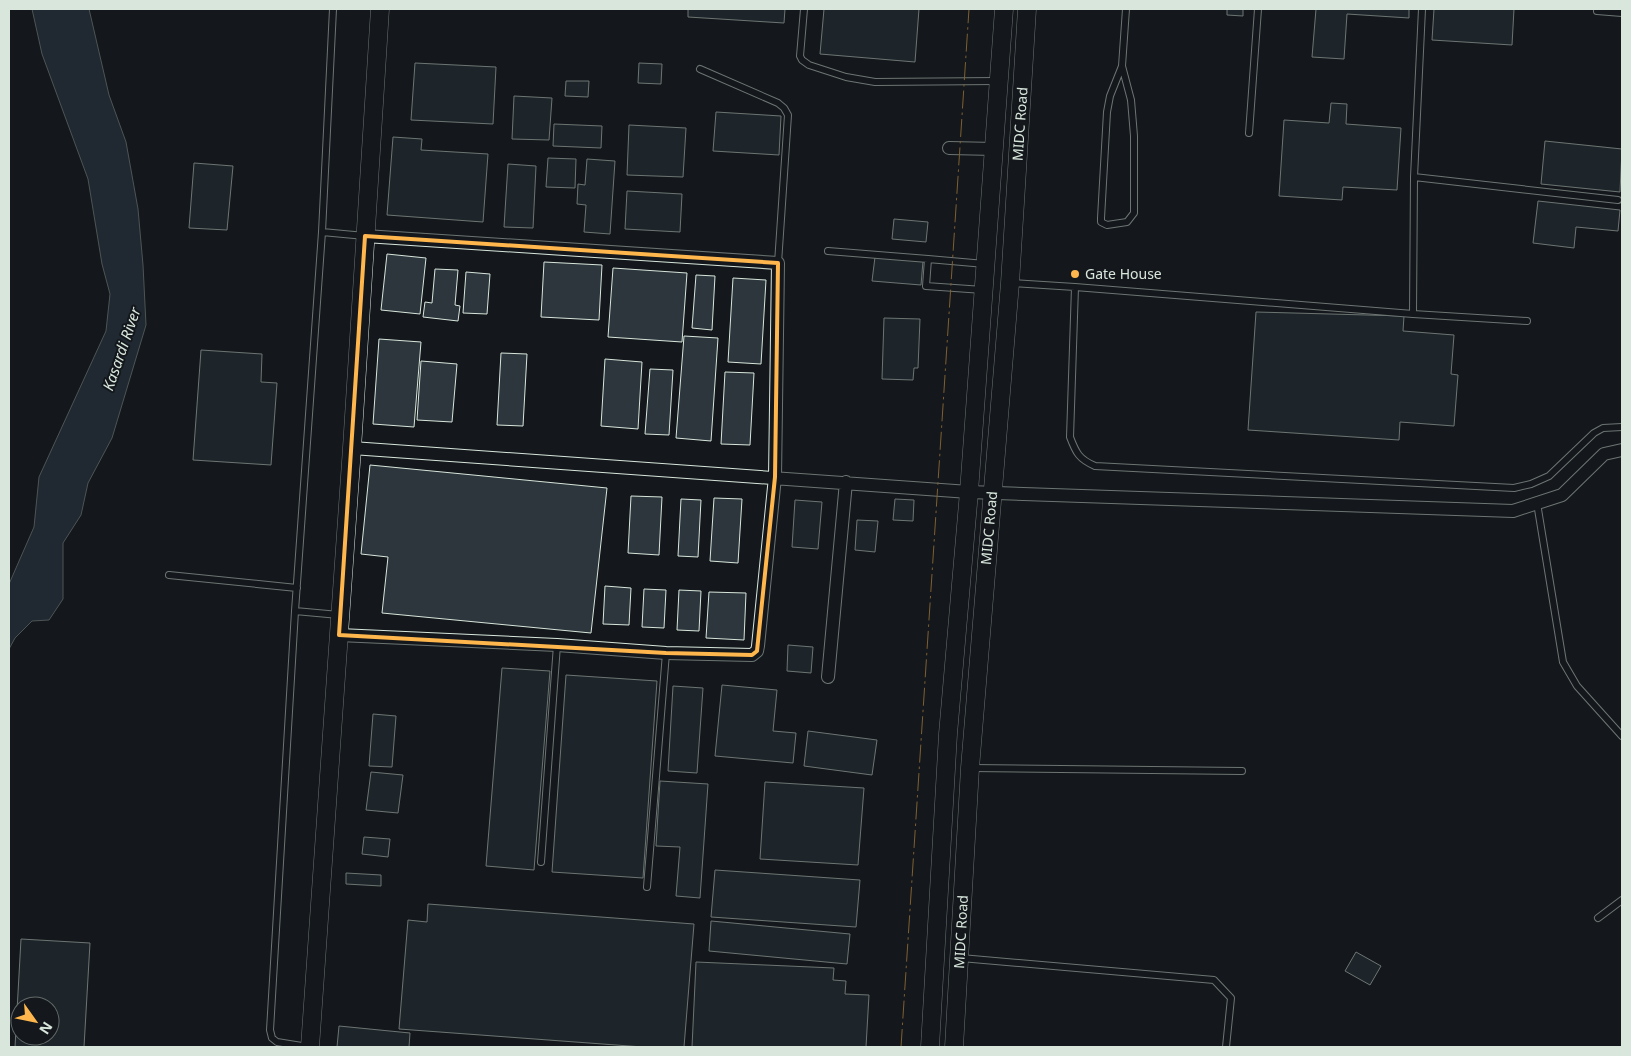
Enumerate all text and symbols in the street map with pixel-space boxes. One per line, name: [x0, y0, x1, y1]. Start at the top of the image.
street label: MIDC Road: [1007, 86, 1032, 161]
place label: Gate House: [1085, 264, 1162, 283]
marker: Gate House: [1069, 268, 1081, 280]
water label: Kasardi River: [97, 303, 145, 393]
street label: MIDC Road: [976, 490, 1001, 566]
street label: MIDC Road: [949, 895, 972, 969]
north arrow: [10, 996, 60, 1046]
text: N: [35, 1018, 57, 1038]

